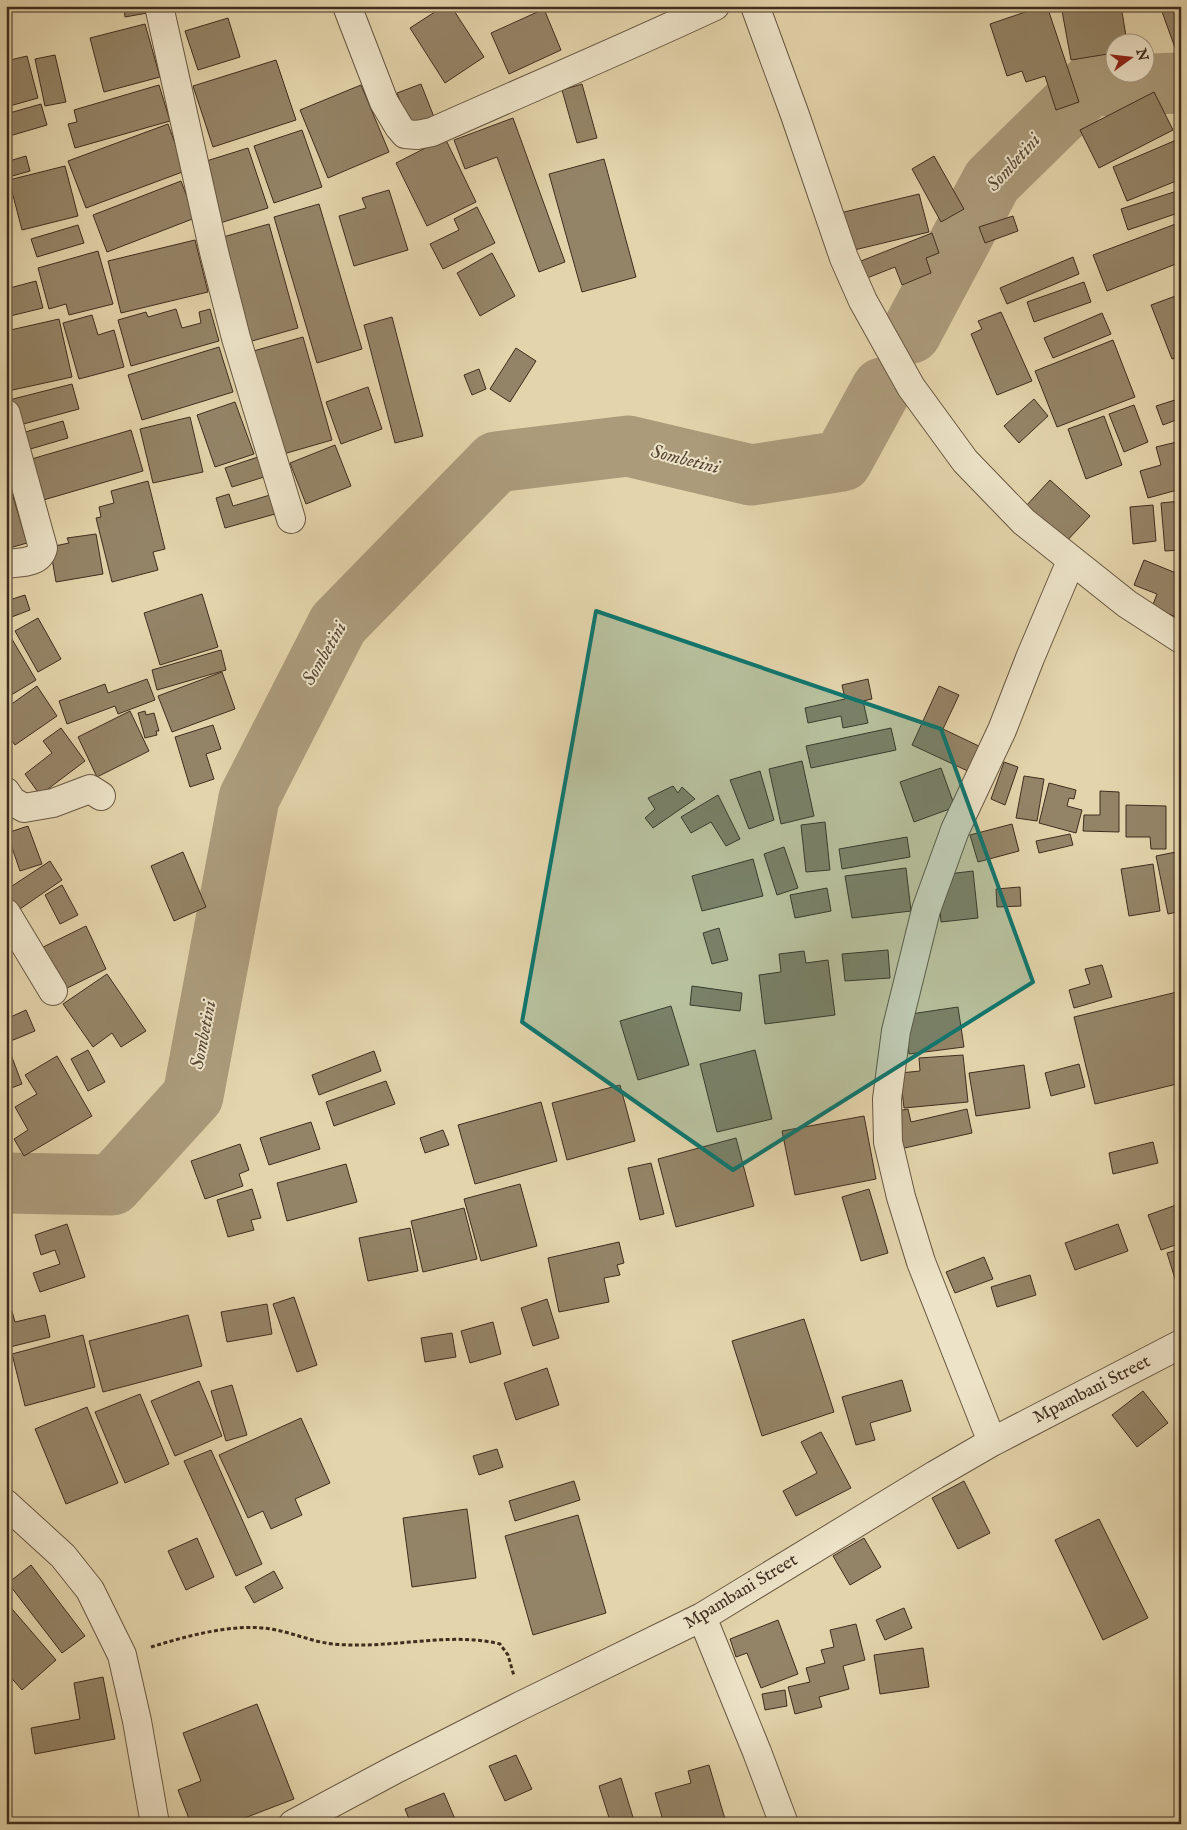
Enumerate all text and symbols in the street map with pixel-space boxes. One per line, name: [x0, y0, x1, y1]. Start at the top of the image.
north arrow: [1104, 32, 1154, 82]
text: N: [1131, 46, 1152, 63]
water label: Sombetini: [982, 128, 1047, 197]
water label: Sombetini: [648, 440, 723, 480]
water label: Sombetini: [297, 617, 354, 690]
water label: Sombetini: [186, 997, 223, 1071]
street label: Mpambani Street: [1029, 1351, 1155, 1429]
street label: Mpambani Street: [680, 1549, 802, 1635]

